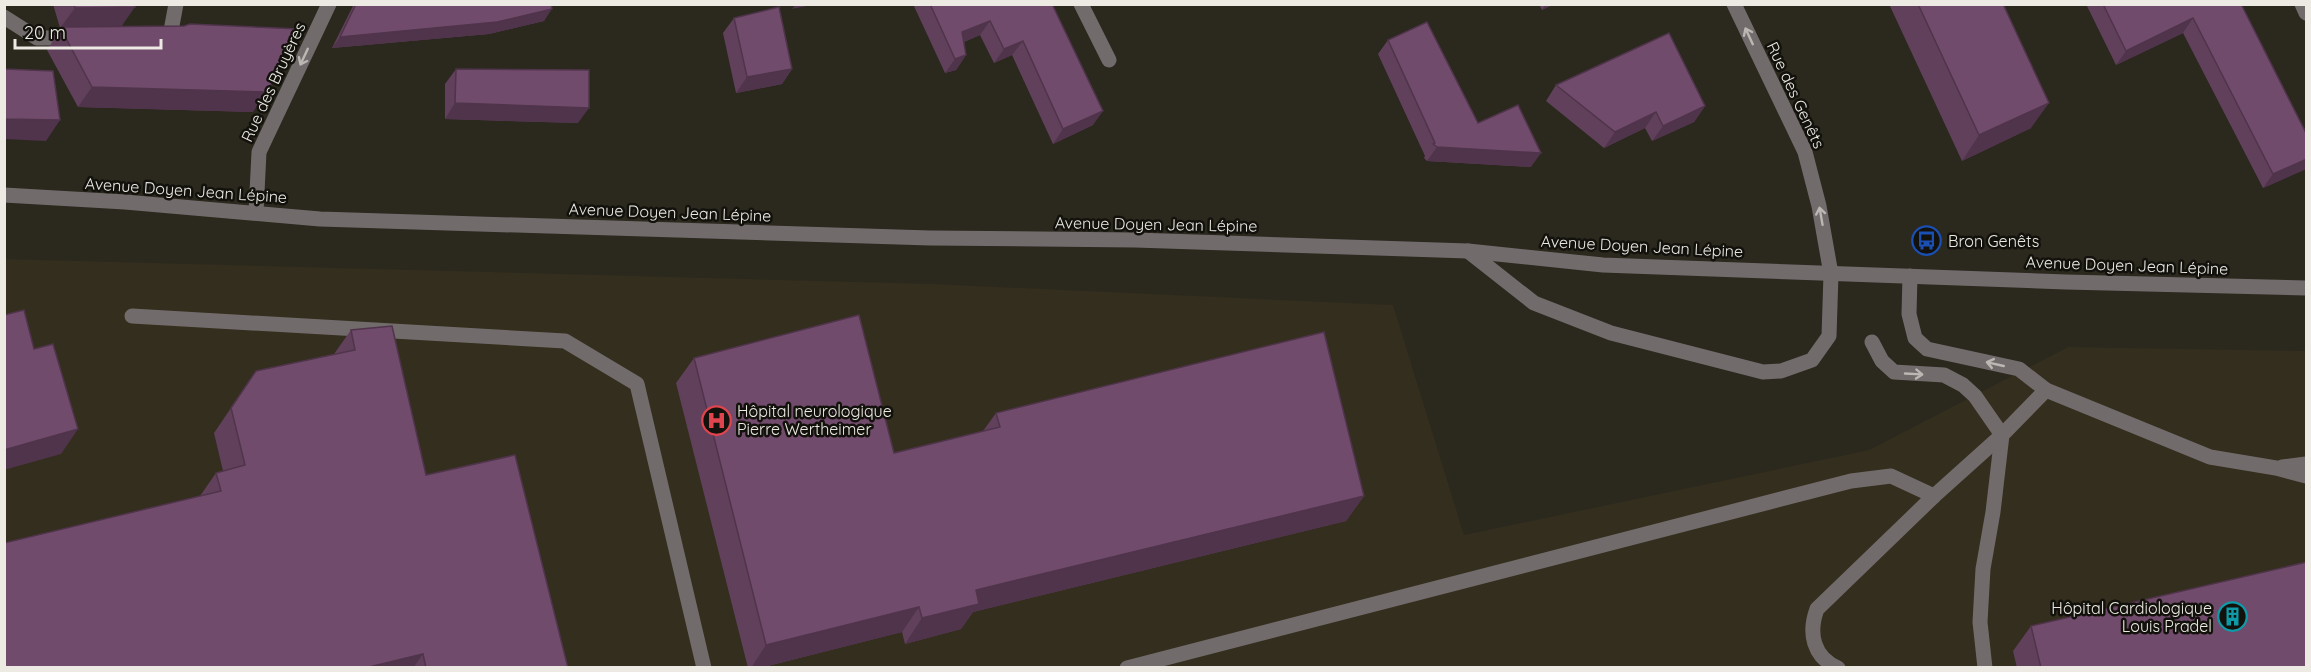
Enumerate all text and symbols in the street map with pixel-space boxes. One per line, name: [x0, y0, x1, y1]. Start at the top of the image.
scale bar: [15, 12, 160, 50]
street label: Rue des Bruyères: [237, 19, 309, 145]
text: 20 m: [24, 21, 66, 44]
one-way arrow: [1743, 27, 1754, 45]
street label: Rue des Genêts: [1763, 38, 1829, 152]
one-way arrow: [297, 48, 309, 66]
street label: Avenue Doyen Jean Lépine: [84, 173, 288, 207]
street label: Avenue Doyen Jean Lépine: [568, 198, 772, 226]
one-way arrow: [1815, 207, 1826, 227]
street label: Avenue Doyen Jean Lépine: [1055, 212, 1257, 236]
bus stop icon: Bron Genêts: [1911, 225, 1943, 257]
street label: Avenue Doyen Jean Lépine: [1540, 231, 1744, 261]
place label: Bron Genêts: [1948, 231, 2039, 251]
street label: Avenue Doyen Jean Lépine: [2025, 251, 2229, 279]
one-way arrow: [1986, 357, 2005, 369]
one-way arrow: [1904, 368, 1924, 379]
place label: Hôpital neurologique Pierre Wertheimer: [737, 401, 892, 439]
hospital icon: Hôpital neurologique Pierre Wertheimer: [700, 404, 732, 436]
place label: Hôpital Cardiologique Louis Pradel: [2051, 598, 2212, 636]
building icon: Hôpital Cardiologique Louis Pradel: [2217, 601, 2249, 633]

